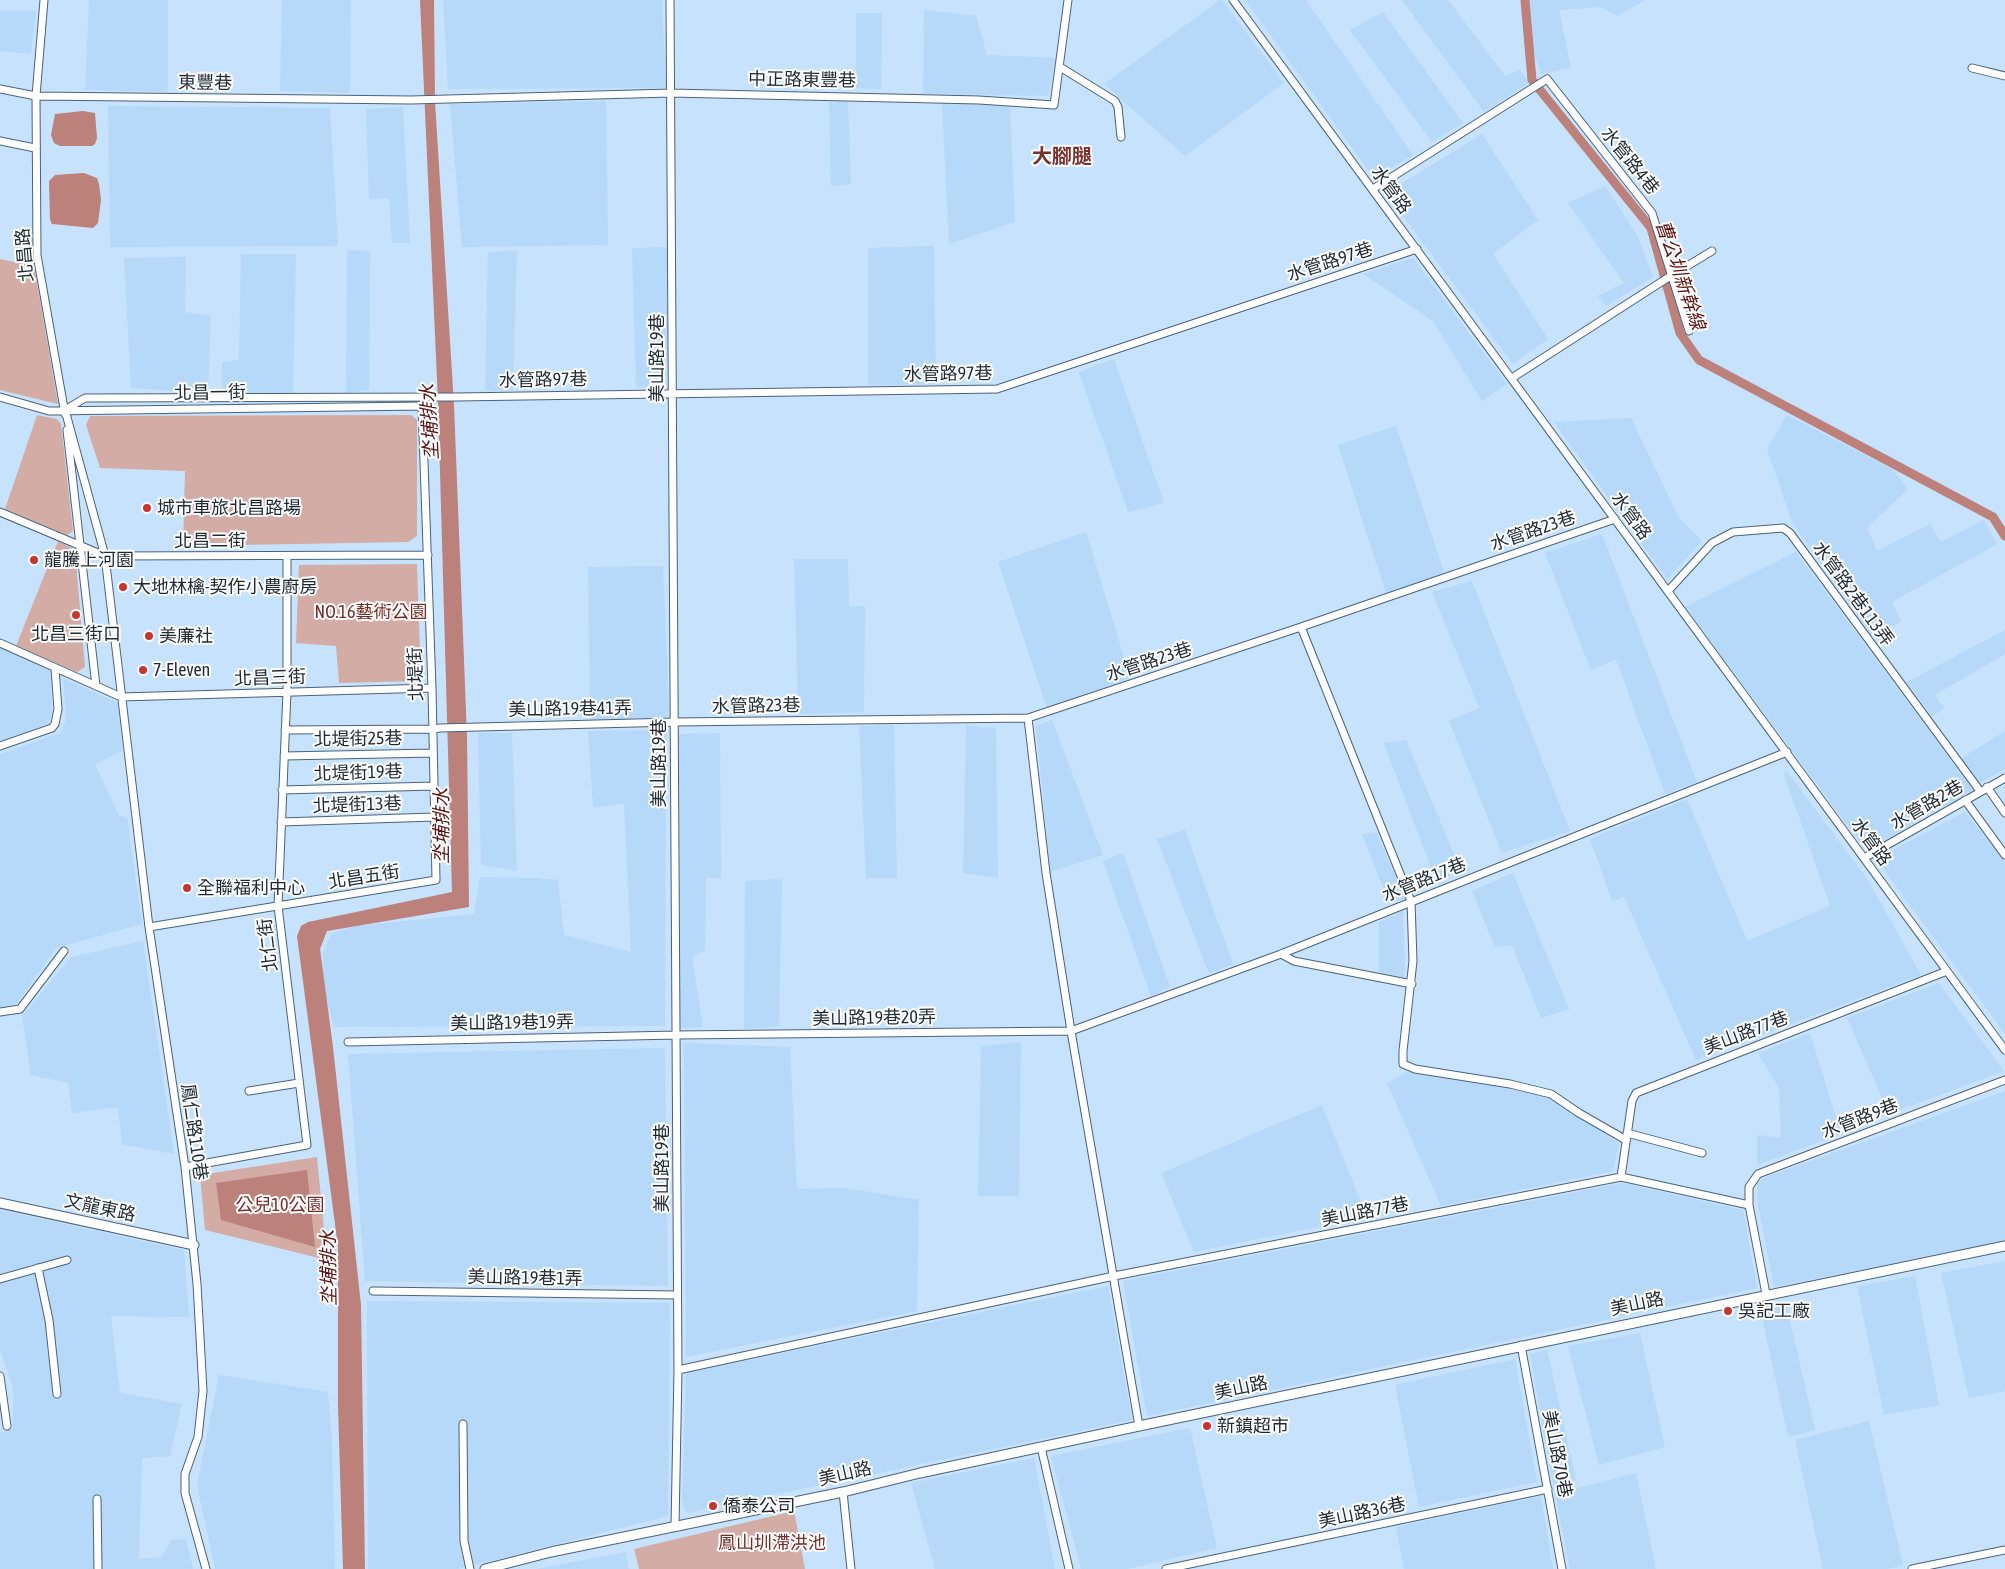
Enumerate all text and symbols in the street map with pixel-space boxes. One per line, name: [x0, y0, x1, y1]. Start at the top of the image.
street label: 中正路東豐巷: [748, 68, 856, 92]
street label: 東豐巷: [178, 72, 232, 94]
street label: 水管路4巷: [1596, 123, 1664, 199]
district label: 大腳腿: [1032, 145, 1092, 169]
street label: 水管路: [1366, 162, 1416, 218]
water label: 曹公圳新幹線: [1651, 217, 1709, 333]
street label: 北昌路: [12, 227, 38, 283]
street label: 水管路97巷: [1284, 238, 1376, 286]
street label: 美山路19巷: [646, 314, 668, 402]
street label: 水管路97巷: [903, 362, 993, 386]
street label: 水管路97巷: [498, 368, 588, 392]
street label: 北昌一街: [174, 382, 246, 404]
water label: 坔埔排水: [417, 383, 443, 461]
street label: 水管路: [1606, 488, 1656, 544]
place label: 城市車旅北昌路場: [157, 497, 301, 519]
marker: 城市車旅北昌路場: [141, 502, 153, 514]
street label: 水管路23巷: [1487, 506, 1579, 556]
street label: 北昌二街: [174, 530, 246, 552]
street label: 水管路2巷113弄: [1808, 538, 1898, 650]
place label: 龍騰上河園: [44, 549, 134, 571]
marker: 龍騰上河園: [28, 554, 40, 566]
place label: 大地林檎-契作小農廚房: [133, 576, 317, 598]
marker: 大地林檎-契作小農廚房: [117, 581, 129, 593]
park label: NO.16藝術公園: [315, 601, 427, 623]
marker: 北昌三街口: [70, 609, 82, 621]
place label: 北昌三街口: [31, 623, 121, 645]
place label: 美廉社: [159, 625, 213, 647]
marker: 美廉社: [143, 630, 155, 642]
street label: 水管路23巷: [1103, 638, 1195, 686]
street label: 北堤街: [404, 647, 428, 701]
place label: 7-Eleven: [153, 659, 210, 681]
marker: 7-Eleven: [137, 664, 149, 676]
street label: 北昌三街: [234, 666, 306, 690]
street label: 水管路23巷: [711, 694, 801, 718]
street label: 美山路19巷41弄: [508, 697, 632, 721]
street label: 美山路19巷: [648, 719, 670, 807]
street label: 北堤街25巷: [313, 727, 403, 751]
street label: 北堤街19巷: [313, 761, 403, 785]
street label: 水管路2巷: [1887, 776, 1967, 834]
water label: 坔埔排水: [431, 788, 453, 864]
street label: 北堤街13巷: [312, 793, 402, 817]
street label: 水管路: [1846, 814, 1896, 870]
street label: 水管路17巷: [1379, 853, 1469, 907]
street label: 北昌五街: [327, 861, 401, 893]
place label: 全聯福利中心: [197, 877, 305, 899]
marker: 全聯福利中心: [181, 882, 193, 894]
street label: 北仁街: [254, 917, 282, 973]
street label: 美山路19巷20弄: [812, 1006, 936, 1030]
street label: 美山路77巷: [1701, 1007, 1791, 1059]
street label: 美山路19巷19弄: [450, 1011, 574, 1035]
street label: 鳳仁路110巷: [177, 1082, 211, 1182]
street label: 水管路9巷: [1819, 1095, 1901, 1143]
street label: 美山路19巷: [651, 1124, 673, 1212]
street label: 文龍東路: [63, 1190, 137, 1226]
street label: 美山路77巷: [1319, 1193, 1411, 1231]
park label: 公兒10公園: [236, 1194, 324, 1216]
water label: 坔埔排水: [317, 1230, 341, 1306]
street label: 美山路19巷1弄: [467, 1266, 583, 1290]
street label: 美山路: [1608, 1288, 1666, 1320]
place label: 吳記工廠: [1738, 1300, 1810, 1322]
marker: 吳記工廠: [1722, 1305, 1734, 1317]
street label: 美山路: [1212, 1372, 1270, 1404]
street label: 美山路70巷: [1538, 1408, 1576, 1500]
place label: 新鎮超市: [1217, 1415, 1289, 1437]
marker: 新鎮超市: [1201, 1420, 1213, 1432]
street label: 美山路: [816, 1457, 874, 1491]
street label: 美山路36巷: [1316, 1493, 1408, 1533]
place label: 僑泰公司: [723, 1495, 795, 1517]
marker: 僑泰公司: [707, 1500, 719, 1512]
park label: 鳳山圳滯洪池: [718, 1532, 826, 1554]

